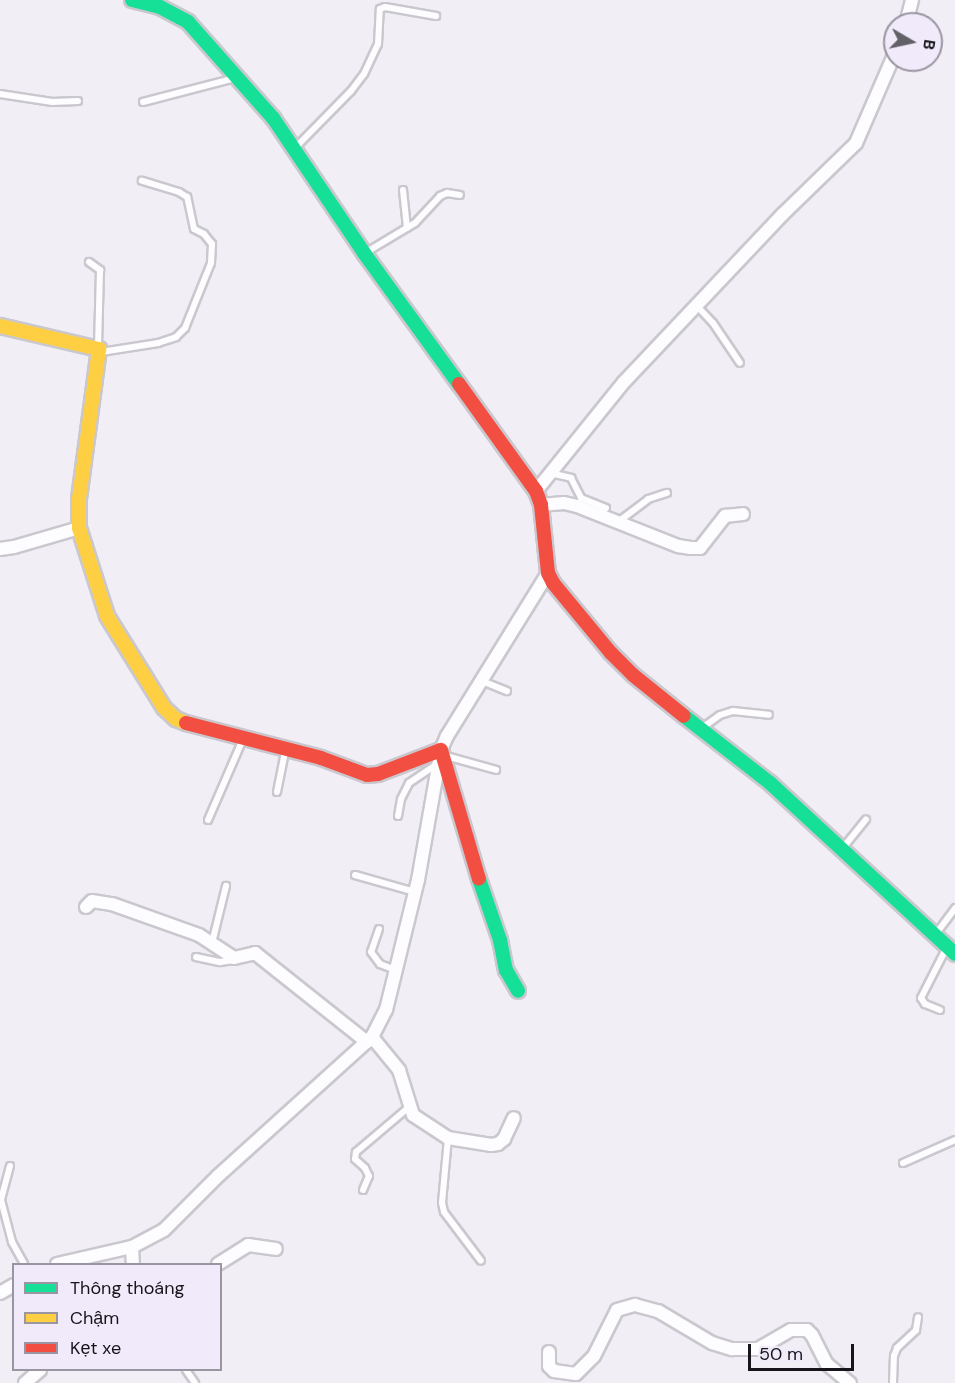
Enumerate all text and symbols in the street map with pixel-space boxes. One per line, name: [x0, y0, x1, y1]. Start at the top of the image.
north arrow: [883, 12, 943, 72]
text: B: [918, 38, 940, 51]
legend: [12, 1263, 222, 1371]
text: Thông thoáng: [70, 1276, 185, 1300]
text: Chậm: [70, 1306, 119, 1330]
scale bar: [751, 1332, 858, 1370]
text: Kẹt xe: [70, 1336, 121, 1360]
text: 50 m: [759, 1342, 803, 1366]

